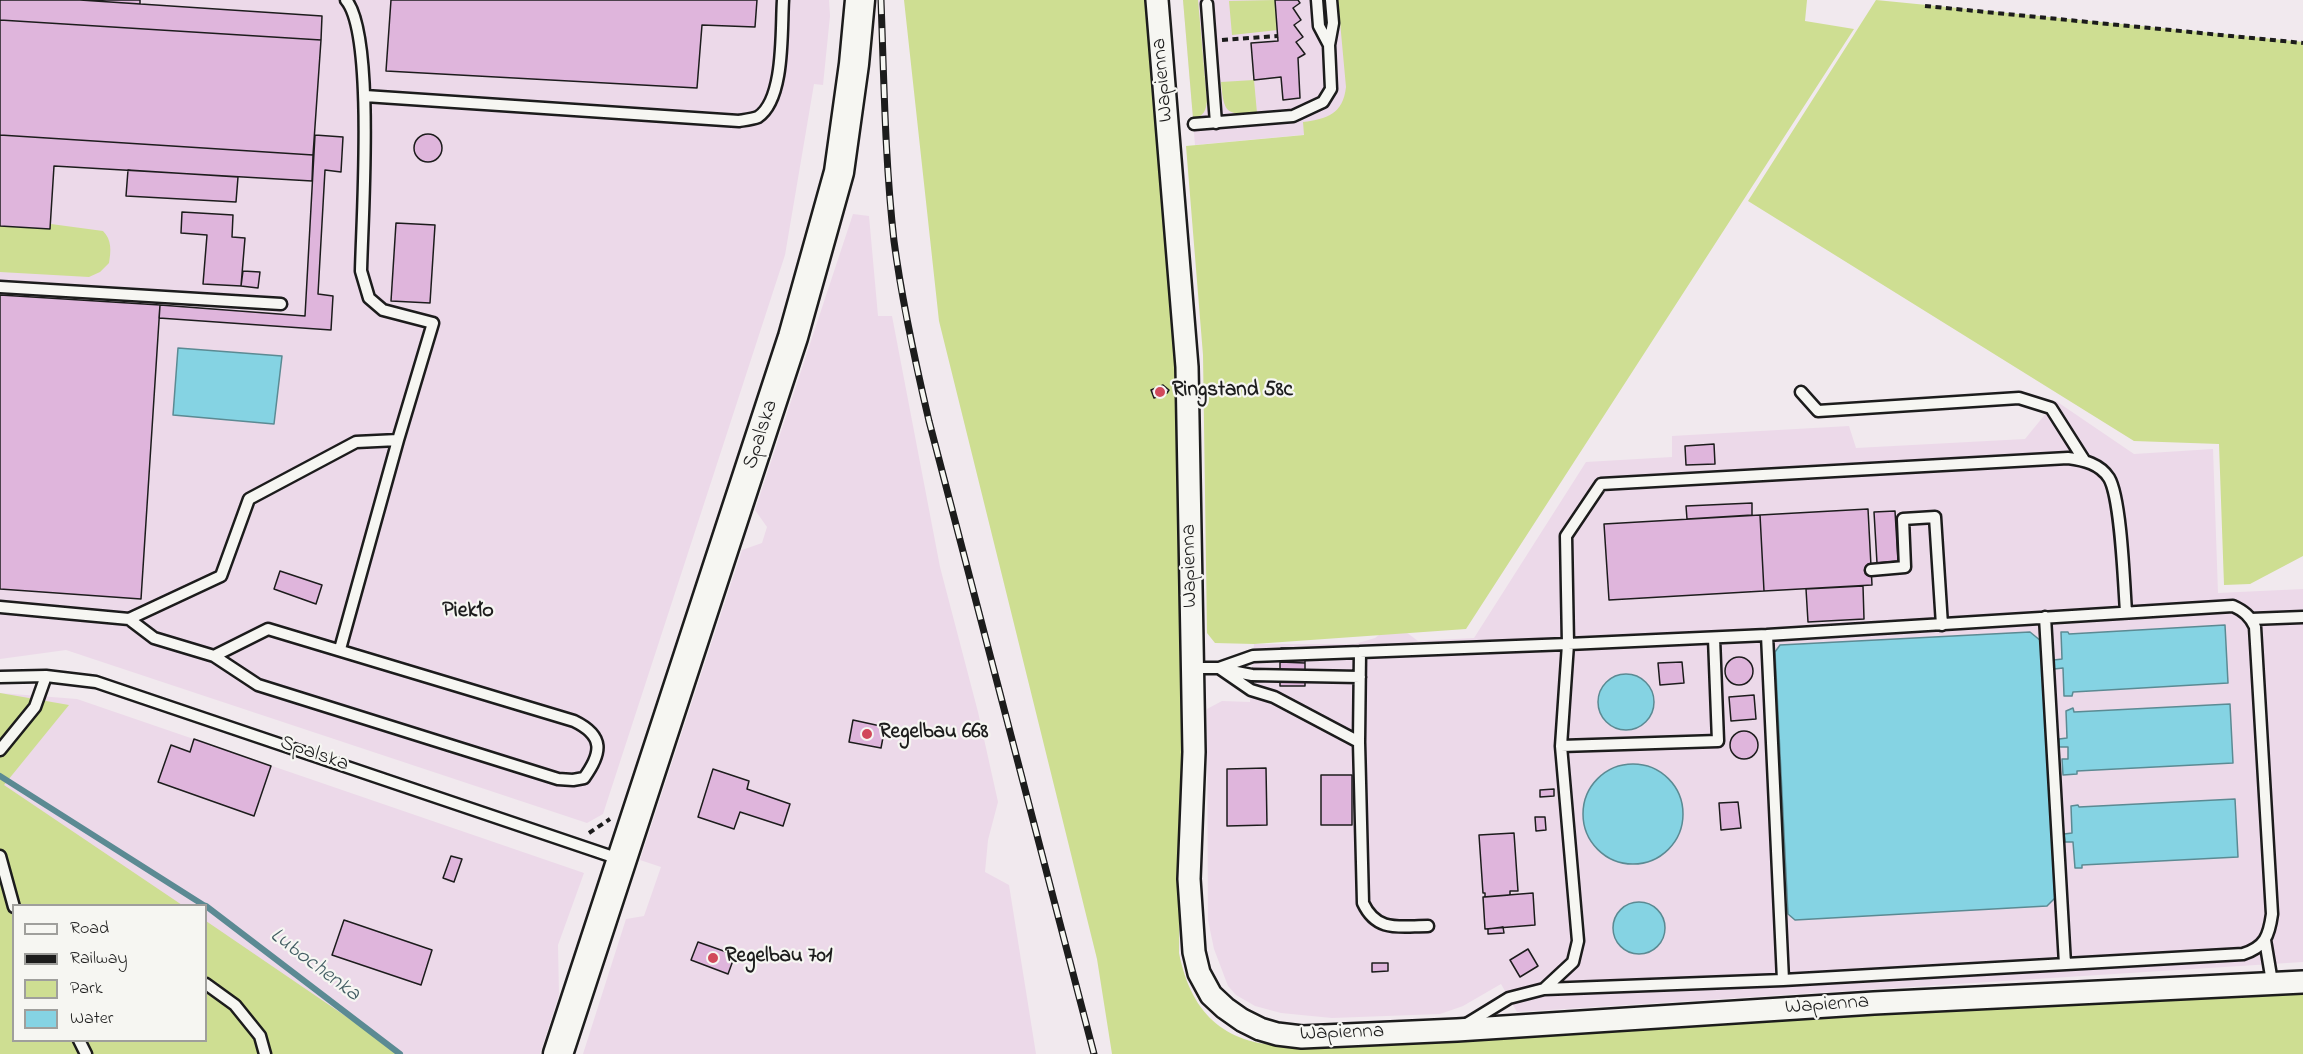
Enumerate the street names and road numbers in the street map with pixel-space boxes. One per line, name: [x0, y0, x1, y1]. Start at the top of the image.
street label: Wapienna: [1148, 37, 1180, 123]
street label: Spalska: [739, 397, 785, 473]
street label: Wapienna: [1178, 524, 1204, 608]
street label: Spalska: [276, 732, 352, 778]
street label: Wapienna: [1784, 990, 1870, 1022]
street label: Wapienna: [1299, 1020, 1385, 1048]

